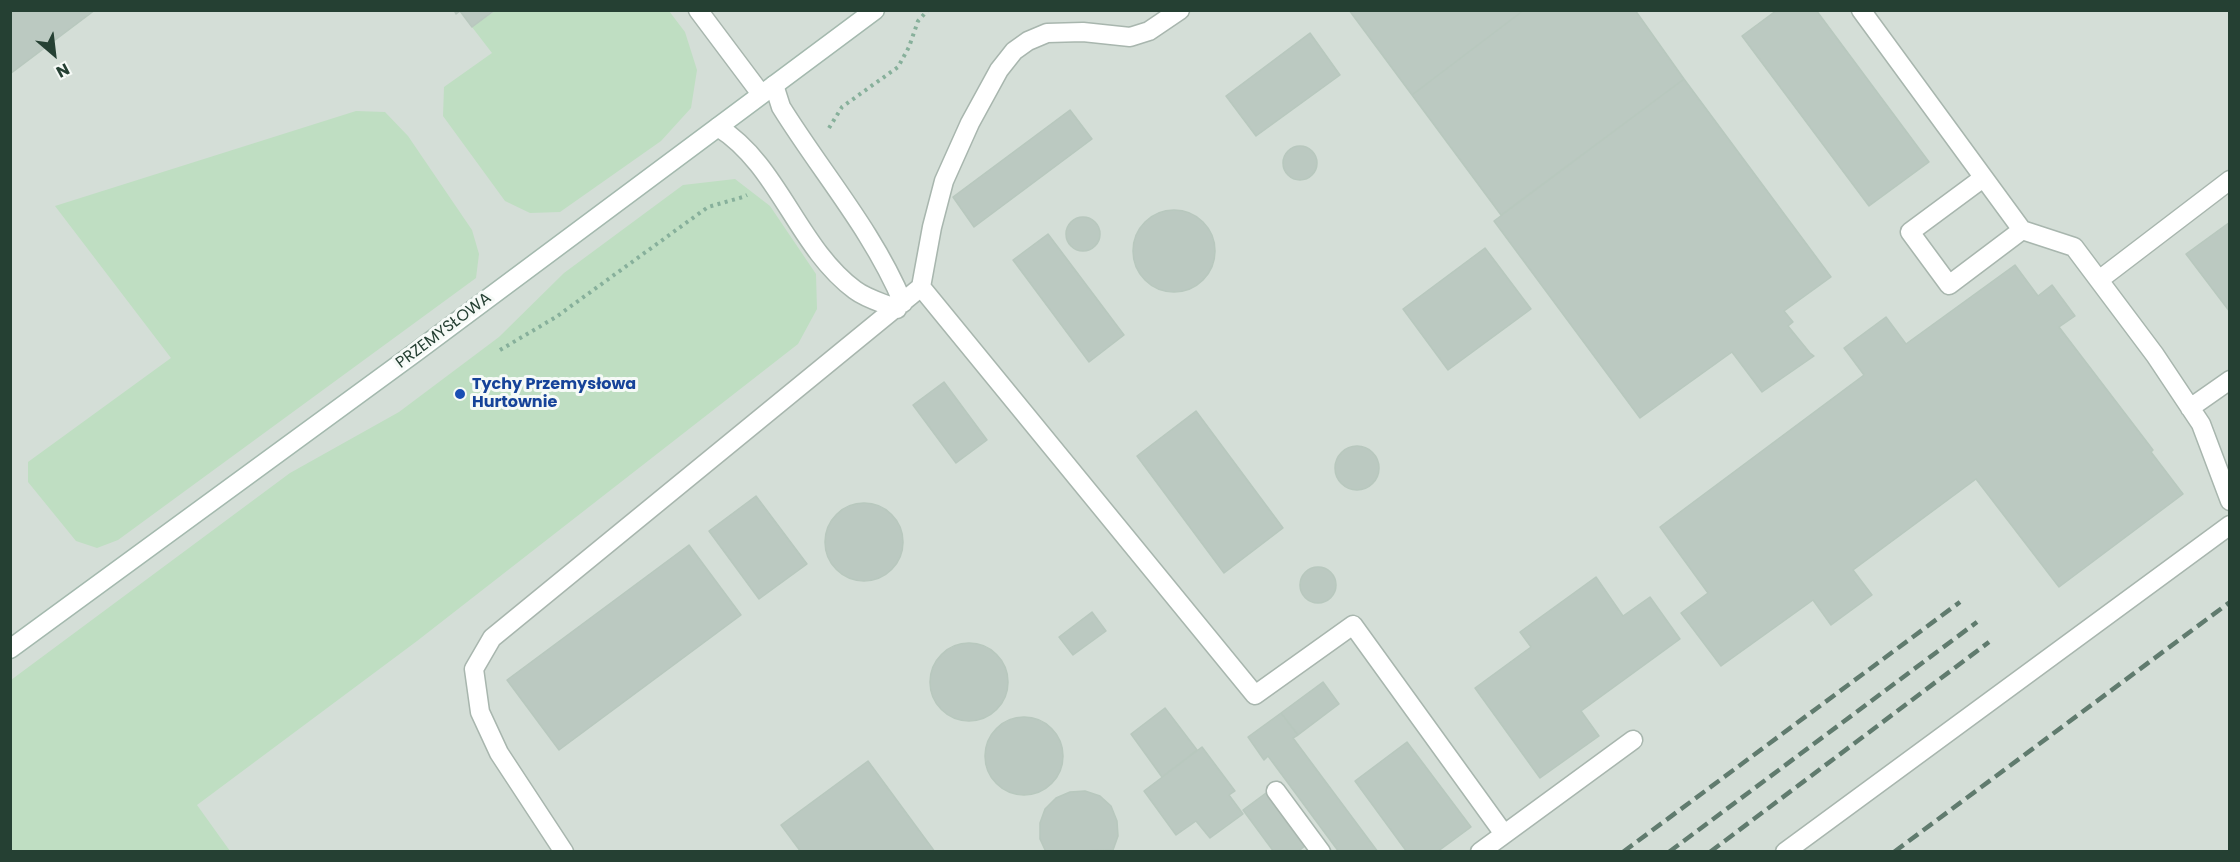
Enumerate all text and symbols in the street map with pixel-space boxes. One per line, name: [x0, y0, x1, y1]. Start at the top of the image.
north arrow: [24, 24, 84, 84]
text: N: [52, 57, 73, 83]
street label: PRZEMYSŁOWA: [393, 289, 495, 373]
place label: Tychy Przemysłowa Hurtownie: [472, 375, 636, 413]
marker: Tychy Przemysłowa Hurtownie: [453, 387, 467, 401]

